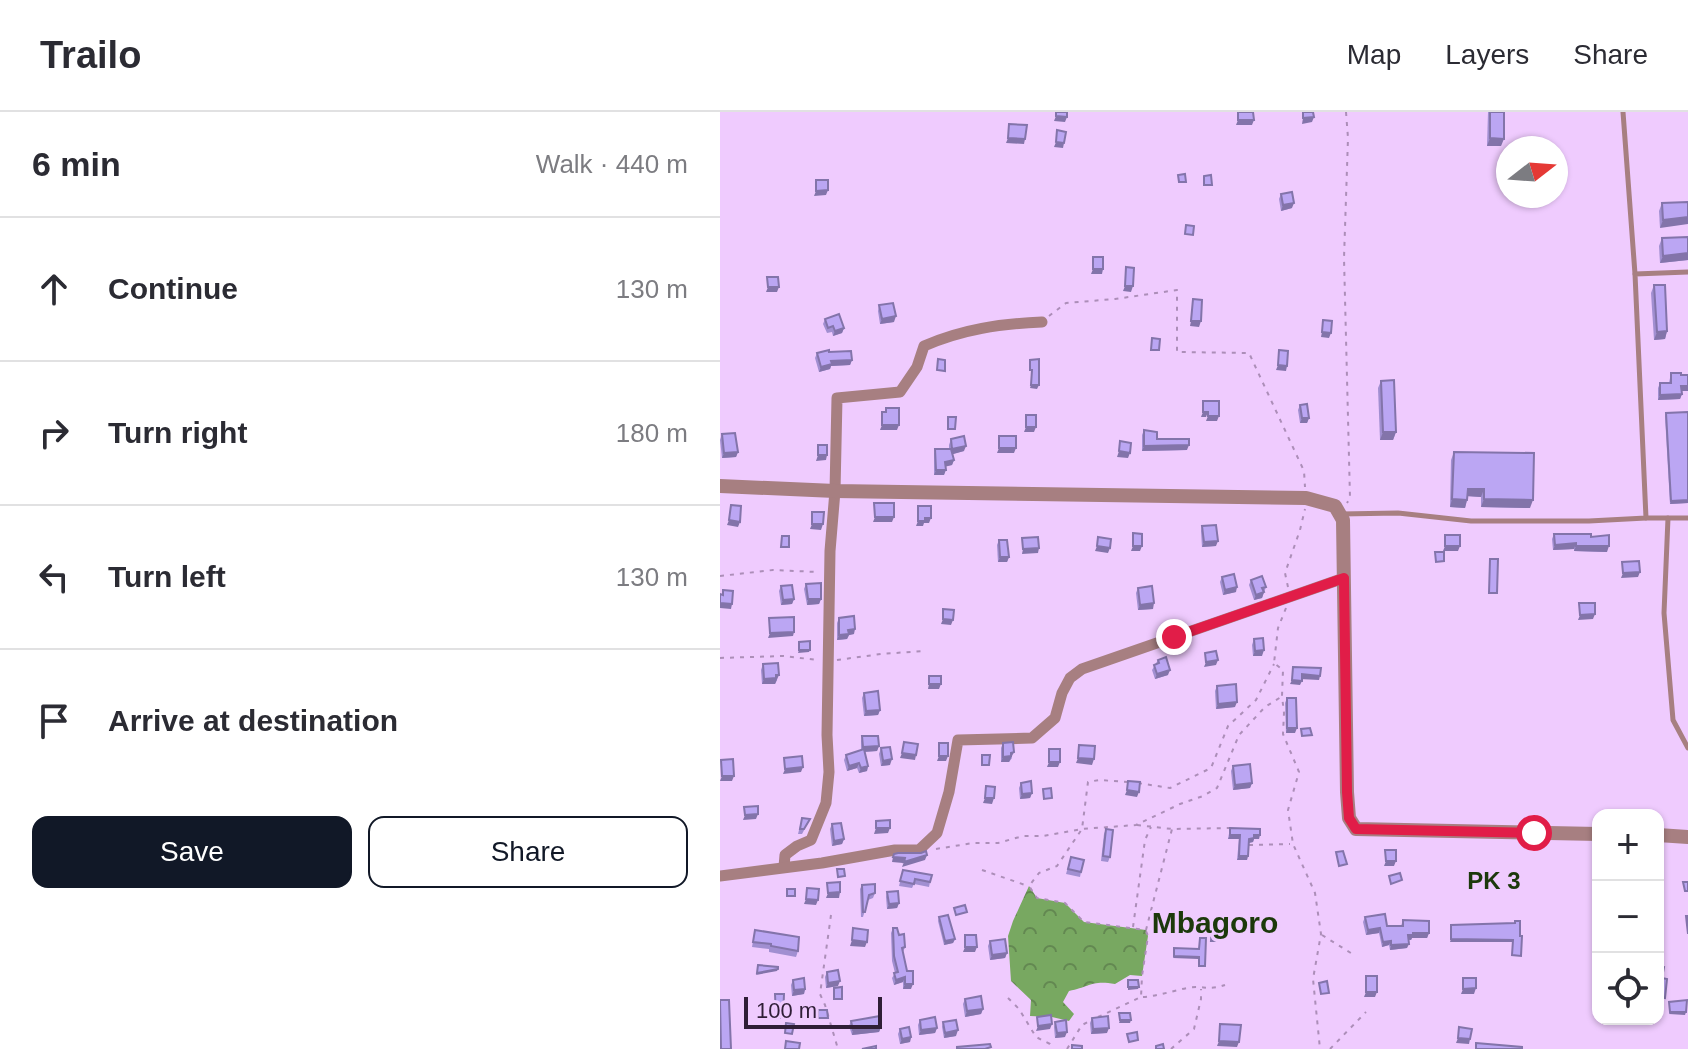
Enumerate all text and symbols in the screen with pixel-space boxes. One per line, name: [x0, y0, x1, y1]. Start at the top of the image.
text: Trailo: [40, 34, 141, 76]
text: Map: [1347, 39, 1401, 70]
text: Layers: [1445, 39, 1529, 70]
text: Share: [1573, 39, 1648, 70]
north arrow: [1496, 136, 1568, 208]
text: 6 min: [32, 145, 121, 183]
text: Walk · 440 m: [536, 149, 688, 179]
icon: ahead: [32, 267, 76, 311]
text: Continue: [108, 272, 238, 305]
text: 130 m: [616, 274, 688, 304]
icon: right: [32, 411, 76, 455]
text: Turn right: [108, 416, 247, 449]
text: 180 m: [616, 418, 688, 448]
icon: left: [32, 555, 76, 599]
text: Turn left: [108, 560, 226, 593]
text: 130 m: [616, 562, 688, 592]
route end: [1156, 619, 1192, 655]
icon: arrive: [32, 699, 76, 743]
text: Arrive at destination: [108, 704, 398, 737]
map controls: [1592, 809, 1664, 1025]
button: +: [1592, 809, 1664, 881]
route start: [1516, 815, 1552, 851]
button: Save: [32, 816, 352, 888]
button: Share: [368, 816, 688, 888]
district label: PK 3: [1467, 867, 1521, 894]
button: −: [1592, 881, 1664, 953]
district label: Mbagoro: [1152, 906, 1278, 939]
button: locate: [1592, 953, 1664, 1025]
scale bar: [744, 993, 882, 1029]
text: 100 m: [756, 998, 817, 1023]

